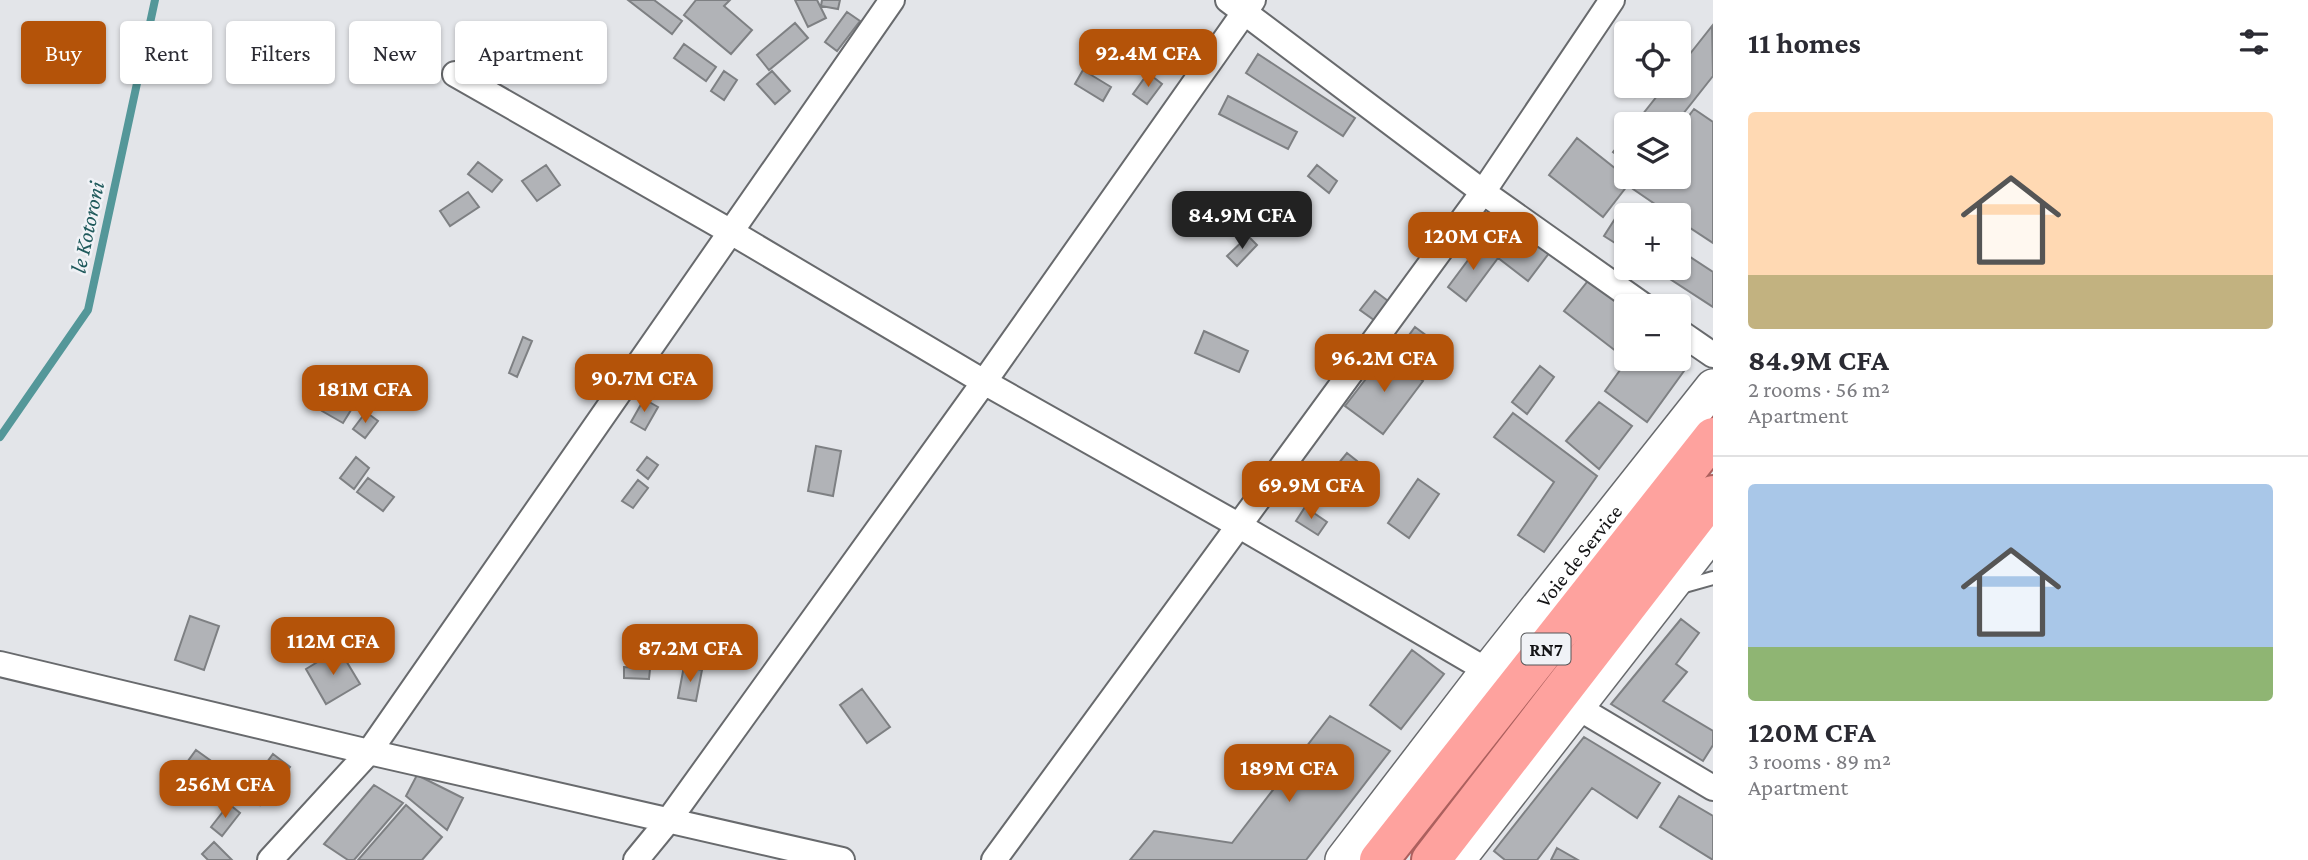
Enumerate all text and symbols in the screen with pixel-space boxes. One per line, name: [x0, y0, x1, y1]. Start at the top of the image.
chip: Buy: [21, 21, 106, 84]
chip: Rent: [120, 21, 212, 84]
chip: Filters: [226, 21, 335, 84]
chip: New: [349, 21, 441, 84]
chip: Apartment: [455, 21, 607, 84]
map controls: [1614, 21, 1691, 371]
button: locate: [1614, 21, 1691, 98]
icon: filters: [2235, 23, 2273, 61]
text: 11 homes: [1748, 26, 1861, 59]
pin: 92.4M CFA: [1068, 29, 1228, 89]
text: 92.4M CFA: [1095, 39, 1201, 65]
button: layers: [1614, 112, 1691, 189]
icon: home: [1948, 157, 2074, 283]
water label: le Kotoroni: [65, 178, 110, 275]
pin: 84.9M CFA: [1162, 191, 1322, 251]
text: 84.9M CFA: [1188, 201, 1296, 227]
button: +: [1614, 203, 1691, 280]
pin: 120M CFA: [1401, 212, 1545, 272]
text: 120M CFA: [1424, 222, 1522, 248]
button: −: [1614, 294, 1691, 371]
pin: 96.2M CFA: [1304, 334, 1464, 394]
text: 84.9M CFA: [1748, 343, 1889, 376]
text: 96.2M CFA: [1331, 344, 1437, 370]
pin: 90.7M CFA: [564, 354, 724, 414]
text: 90.7M CFA: [591, 364, 697, 390]
pin: 181M CFA: [293, 366, 437, 425]
text: 181M CFA: [318, 375, 412, 401]
text: 2 rooms · 56 m²: [1748, 376, 1890, 402]
text: Apartment: [1748, 402, 1848, 428]
pin: 69.9M CFA: [1231, 462, 1391, 521]
text: 69.9M CFA: [1258, 471, 1364, 497]
street label: Voie de Service: [1531, 500, 1627, 612]
icon: home: [1948, 529, 2074, 655]
pin: 112M CFA: [261, 618, 405, 677]
pin: 87.2M CFA: [610, 624, 770, 684]
text: 112M CFA: [287, 627, 379, 653]
text: 87.2M CFA: [638, 634, 742, 660]
road number: RN7: [1522, 634, 1570, 664]
text: 120M CFA: [1748, 715, 1876, 748]
pin: 189M CFA: [1217, 744, 1361, 804]
text: 3 rooms · 89 m²: [1748, 748, 1891, 774]
text: 189M CFA: [1240, 754, 1338, 780]
pin: 256M CFA: [153, 760, 297, 820]
text: 256M CFA: [175, 770, 275, 796]
text: Apartment: [1748, 774, 1848, 800]

